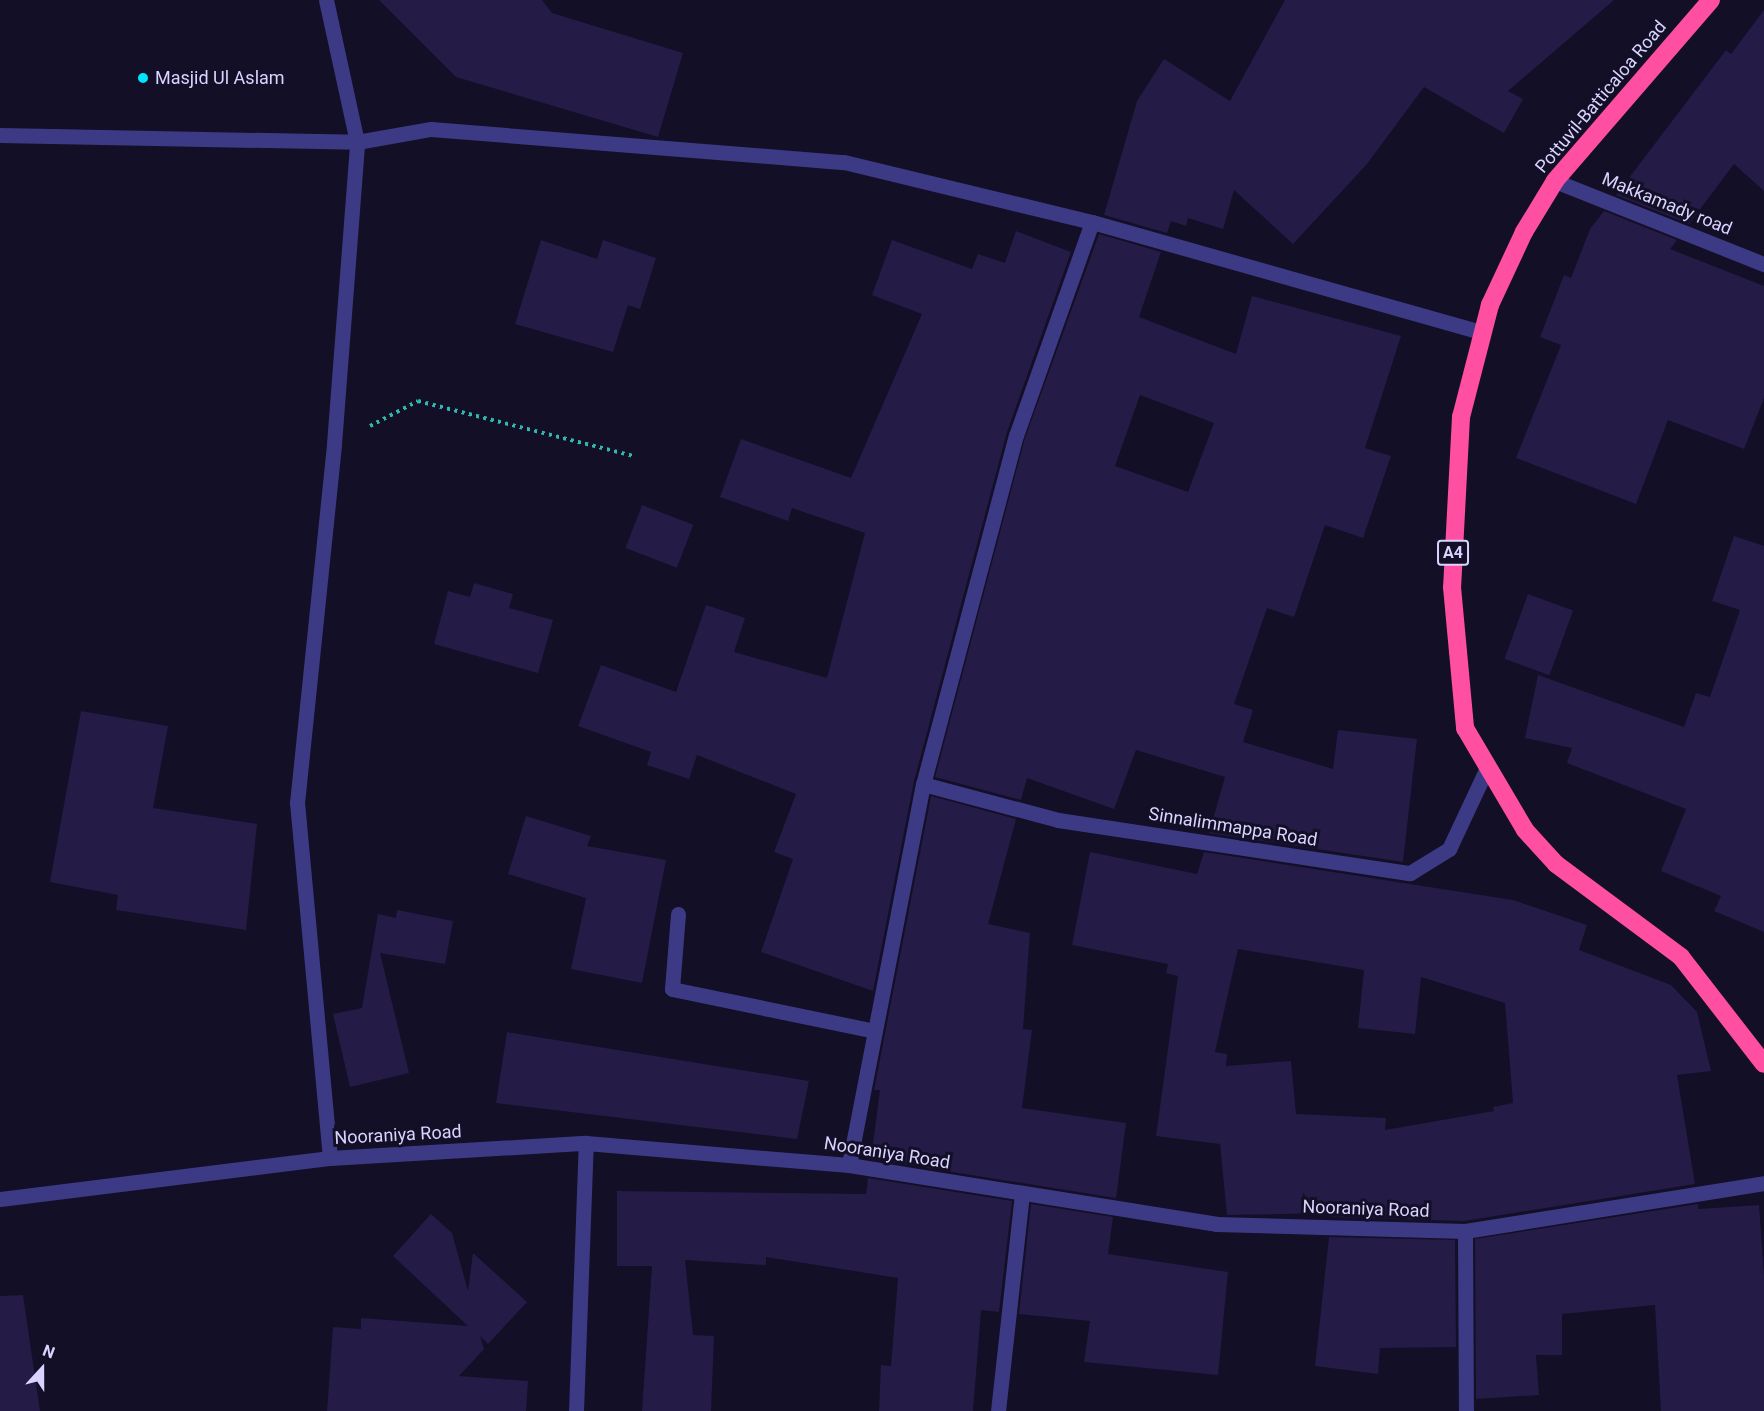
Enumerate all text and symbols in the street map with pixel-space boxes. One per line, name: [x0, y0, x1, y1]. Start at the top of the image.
street label: Pottuvil-Batticaloa Road: [1531, 16, 1671, 178]
place label: Masjid Ul Aslam: [155, 67, 285, 89]
marker: Masjid Ul Aslam: [136, 71, 150, 85]
street label: Makkamady road: [1599, 168, 1735, 240]
road number: A4: [1436, 540, 1470, 566]
street label: Sinnalimmappa Road: [1147, 803, 1319, 851]
street label: Nooraniya Road: [334, 1121, 462, 1149]
street label: Nooraniya Road: [823, 1132, 951, 1174]
street label: Nooraniya Road: [1302, 1196, 1430, 1222]
north arrow: [12, 1339, 72, 1399]
text: N: [40, 1341, 57, 1363]

